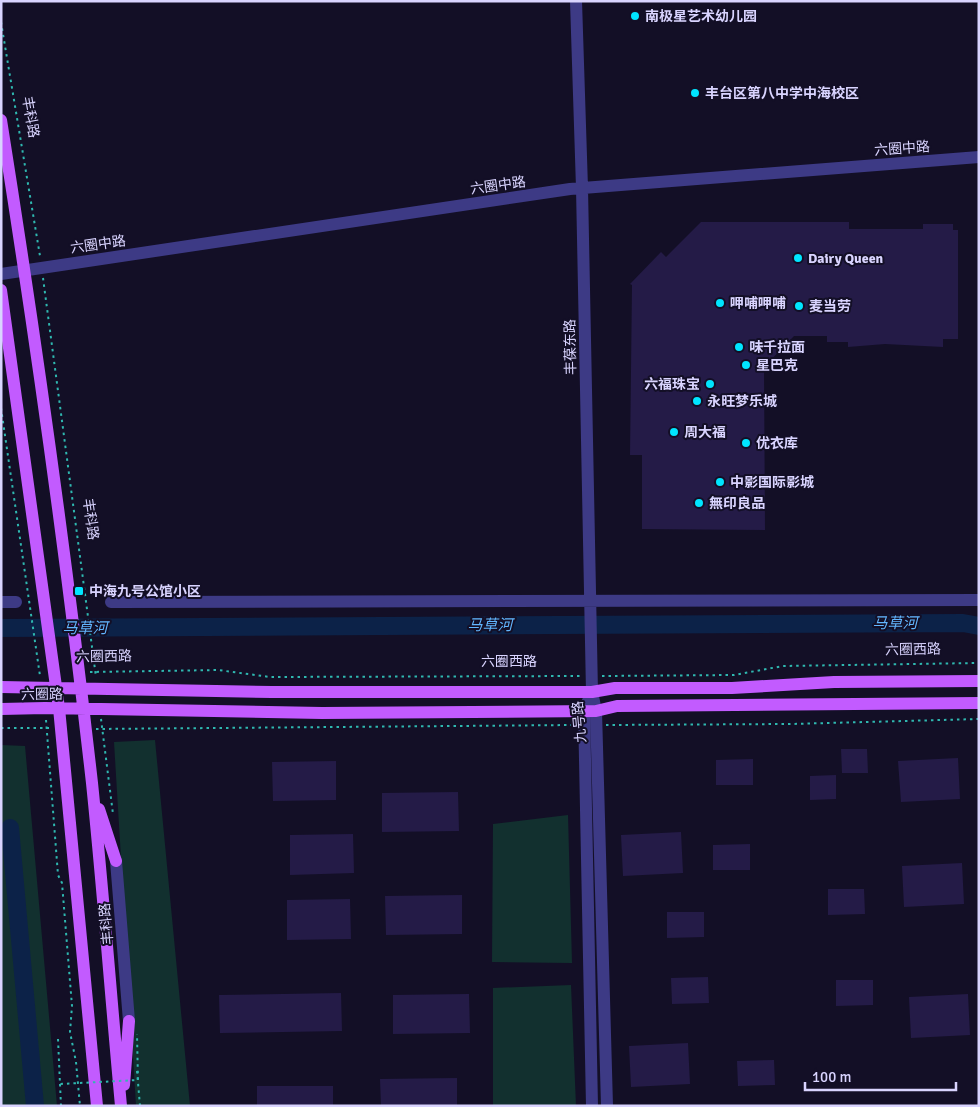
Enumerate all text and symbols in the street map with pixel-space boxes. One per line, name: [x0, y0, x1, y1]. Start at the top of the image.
place label: 南极星艺术幼儿园: [645, 8, 757, 25]
marker: 南极星艺术幼儿园: [629, 10, 641, 22]
place label: 丰台区第八中学中海校区: [705, 85, 859, 102]
marker: 丰台区第八中学中海校区: [689, 87, 701, 99]
street label: 丰科路: [18, 95, 43, 139]
street label: 六圈中路: [874, 138, 931, 159]
street label: 六圈中路: [469, 173, 527, 198]
street label: 六圈中路: [69, 232, 127, 257]
place label: Dairy Queen: [808, 250, 884, 267]
marker: Dairy Queen: [792, 252, 804, 264]
place label: 呷哺呷哺: [730, 295, 786, 312]
marker: 呷哺呷哺: [714, 297, 726, 309]
place label: 麦当劳: [809, 298, 851, 315]
marker: 麦当劳: [793, 300, 805, 312]
street label: 丰葆东路: [562, 319, 579, 375]
place label: 味千拉面: [749, 339, 805, 356]
marker: 味千拉面: [733, 341, 745, 353]
place label: 星巴克: [756, 357, 798, 374]
marker: 星巴克: [740, 359, 752, 371]
place label: 六福珠宝: [644, 376, 700, 393]
marker: 六福珠宝: [704, 378, 716, 390]
place label: 永旺梦乐城: [707, 393, 777, 410]
marker: 永旺梦乐城: [691, 395, 703, 407]
place label: 周大福: [684, 424, 726, 441]
marker: 周大福: [668, 426, 680, 438]
place label: 优衣库: [756, 435, 798, 452]
marker: 优衣库: [740, 437, 752, 449]
place label: 中影国际影城: [730, 474, 814, 491]
marker: 中影国际影城: [714, 476, 726, 488]
place label: 無印良品: [709, 495, 765, 512]
street label: 丰科路: [79, 497, 102, 541]
marker: 無印良品: [693, 497, 705, 509]
place label: 中海九号公馆小区: [89, 583, 201, 600]
marker: 中海九号公馆小区: [73, 585, 85, 597]
water label: 马草河: [872, 614, 920, 632]
water label: 马草河: [467, 616, 515, 634]
water label: 马草河: [62, 619, 110, 637]
street label: 六圈西路: [885, 641, 941, 658]
street label: 六圈西路: [76, 648, 132, 665]
street label: 六圈西路: [481, 653, 537, 670]
street label: 六圈路: [21, 686, 63, 703]
street label: 九号路: [569, 700, 590, 744]
street label: 丰科路: [96, 902, 117, 946]
scale bar: [805, 1060, 956, 1092]
text: 100 m: [812, 1068, 852, 1086]

